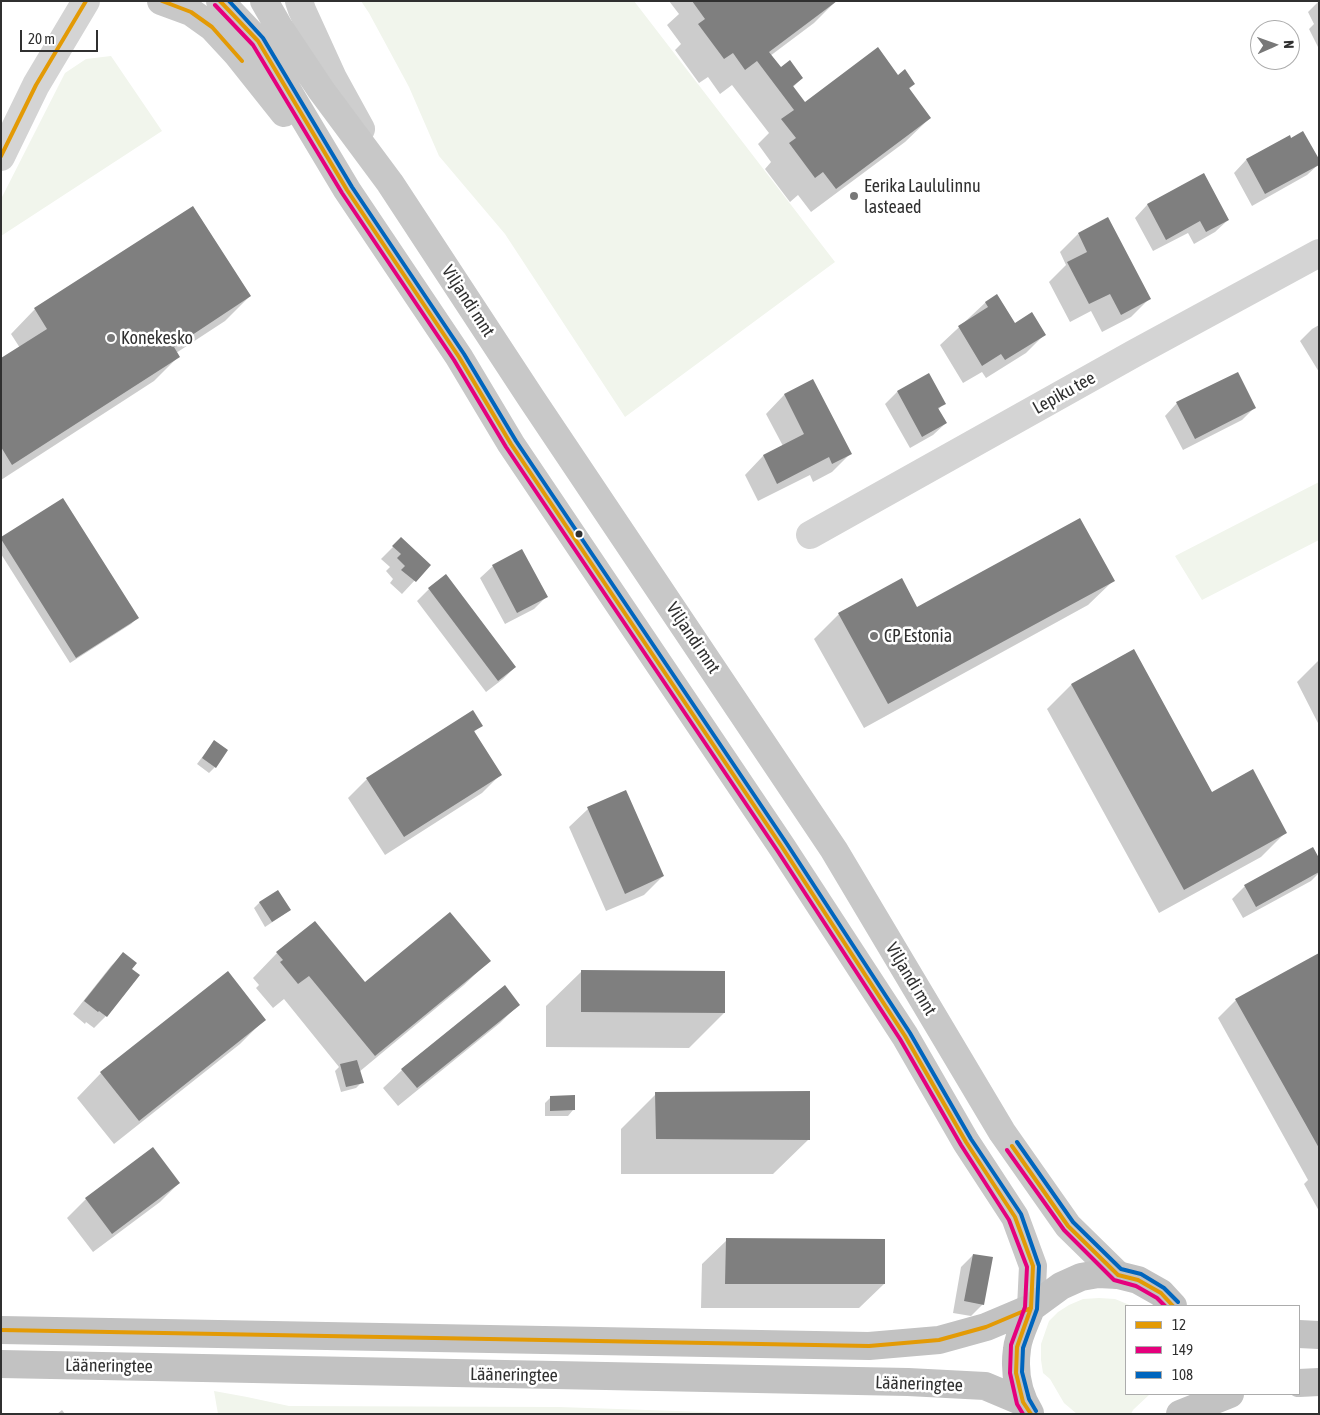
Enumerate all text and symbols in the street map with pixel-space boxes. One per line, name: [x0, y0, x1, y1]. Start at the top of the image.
scale bar: [22, 20, 100, 52]
north arrow: [1250, 20, 1300, 70]
text: 20 m: [28, 30, 55, 47]
text: N: [1281, 40, 1297, 49]
place label: Eerika Laululinnu lasteaed: [864, 175, 981, 218]
marker: Eerika Laululinnu lasteaed: [848, 190, 860, 202]
street label: Viljandi mnt: [437, 261, 499, 341]
place label: Konekesko: [121, 327, 193, 349]
marker: Konekesko: [105, 332, 117, 344]
street label: Lepiku tee: [1029, 367, 1099, 419]
unlabelled marker: [574, 529, 584, 539]
street label: Viljandi mnt: [661, 598, 725, 678]
place label: CP Estonia: [884, 625, 952, 647]
marker: CP Estonia: [868, 630, 880, 642]
street label: Viljandi mnt: [881, 939, 941, 1019]
legend: [1125, 1305, 1300, 1395]
text: 12: [1172, 1316, 1186, 1333]
text: 149: [1172, 1341, 1193, 1358]
street label: Lääneringtee: [65, 1354, 153, 1378]
street label: Lääneringtee: [470, 1363, 558, 1387]
text: 108: [1172, 1366, 1193, 1383]
street label: Lääneringtee: [875, 1372, 963, 1396]

